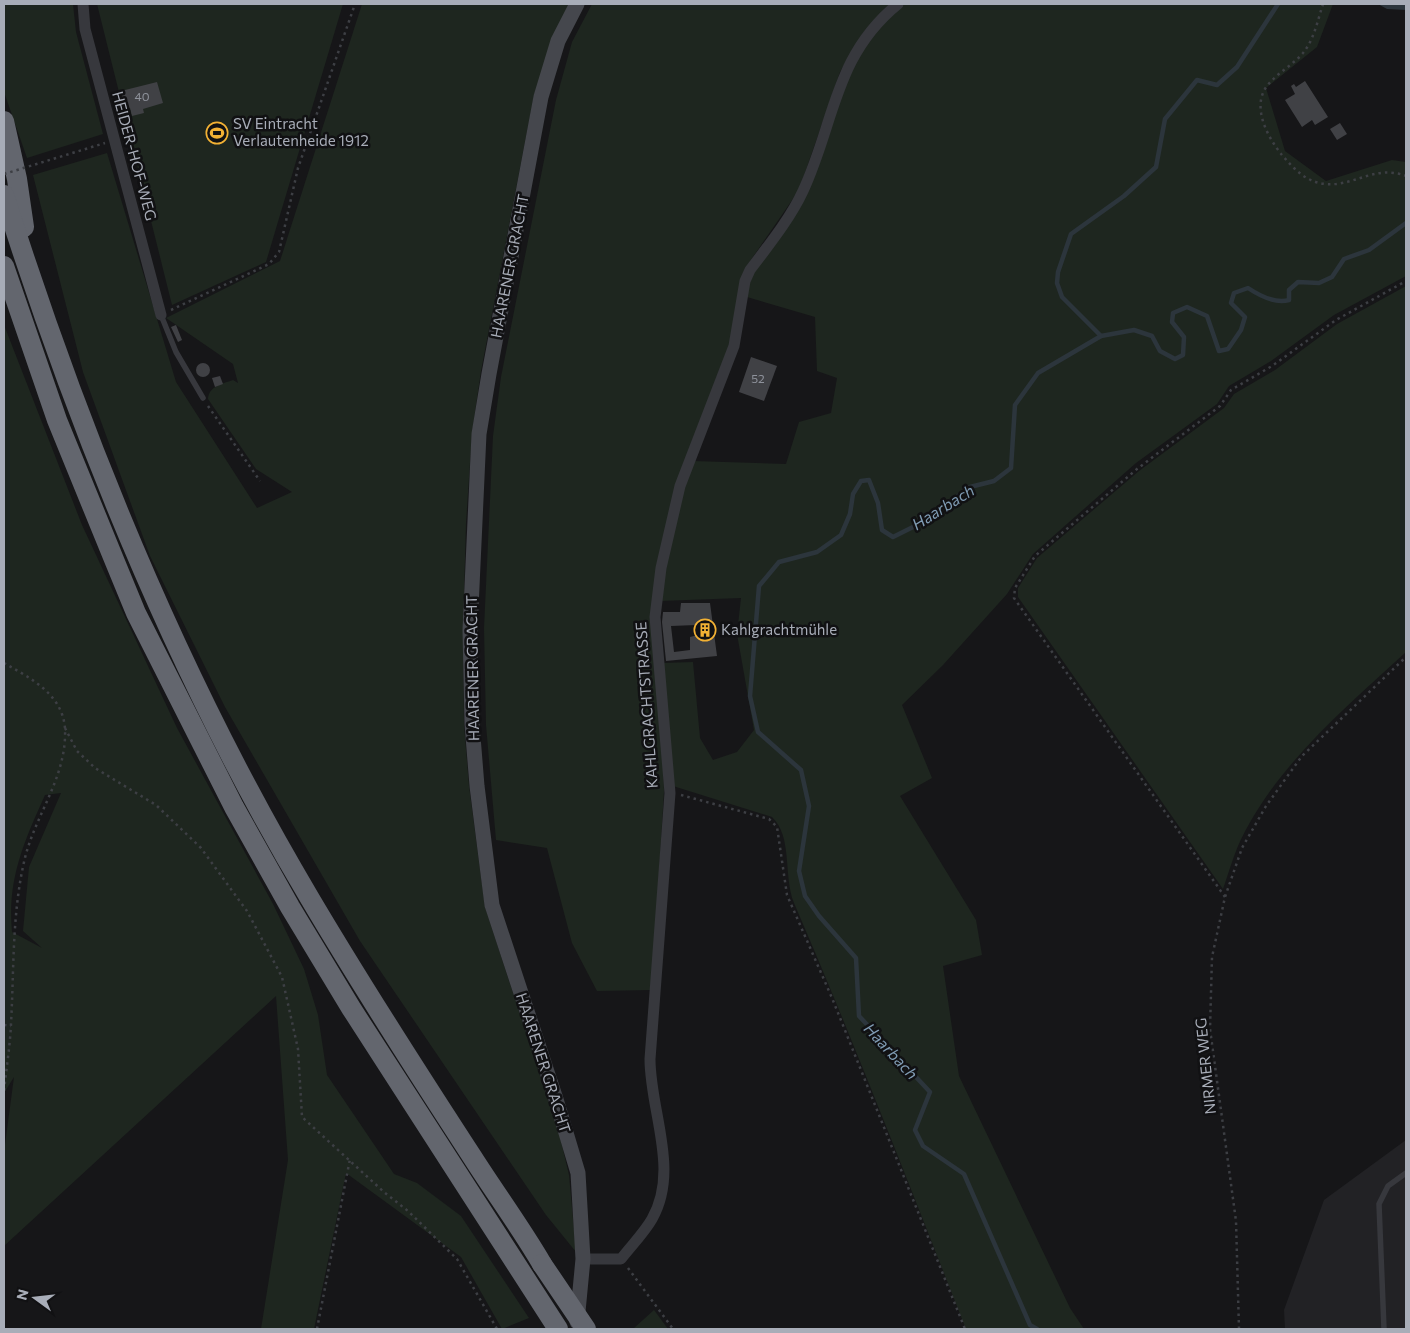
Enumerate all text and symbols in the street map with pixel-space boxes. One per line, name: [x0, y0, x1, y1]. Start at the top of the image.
street label: HEIDER-HOF-WEG: [109, 89, 161, 222]
house number: 40: [134, 89, 150, 103]
place label: SV Eintracht Verlautenheide 1912: [233, 114, 369, 149]
sports icon: SV Eintracht Verlautenheide 1912: [205, 121, 229, 145]
street label: HAARENER GRACHT: [486, 192, 532, 339]
house number: 52: [751, 371, 765, 385]
water label: Haarbach: [908, 480, 977, 533]
street label: HAARENER GRACHT: [462, 594, 482, 741]
building icon: Kahlgrachtmühle: [693, 618, 717, 642]
place label: Kahlgrachtmühle: [721, 620, 837, 638]
street label: KAHLGRACHTSTRASSE: [631, 621, 661, 789]
street label: HAARENER GRACHT: [513, 990, 575, 1135]
street label: NIRMER WEG: [1191, 1017, 1219, 1115]
water label: Haarbach: [861, 1019, 922, 1083]
north arrow: [10, 1273, 60, 1323]
text: N: [12, 1287, 32, 1302]

